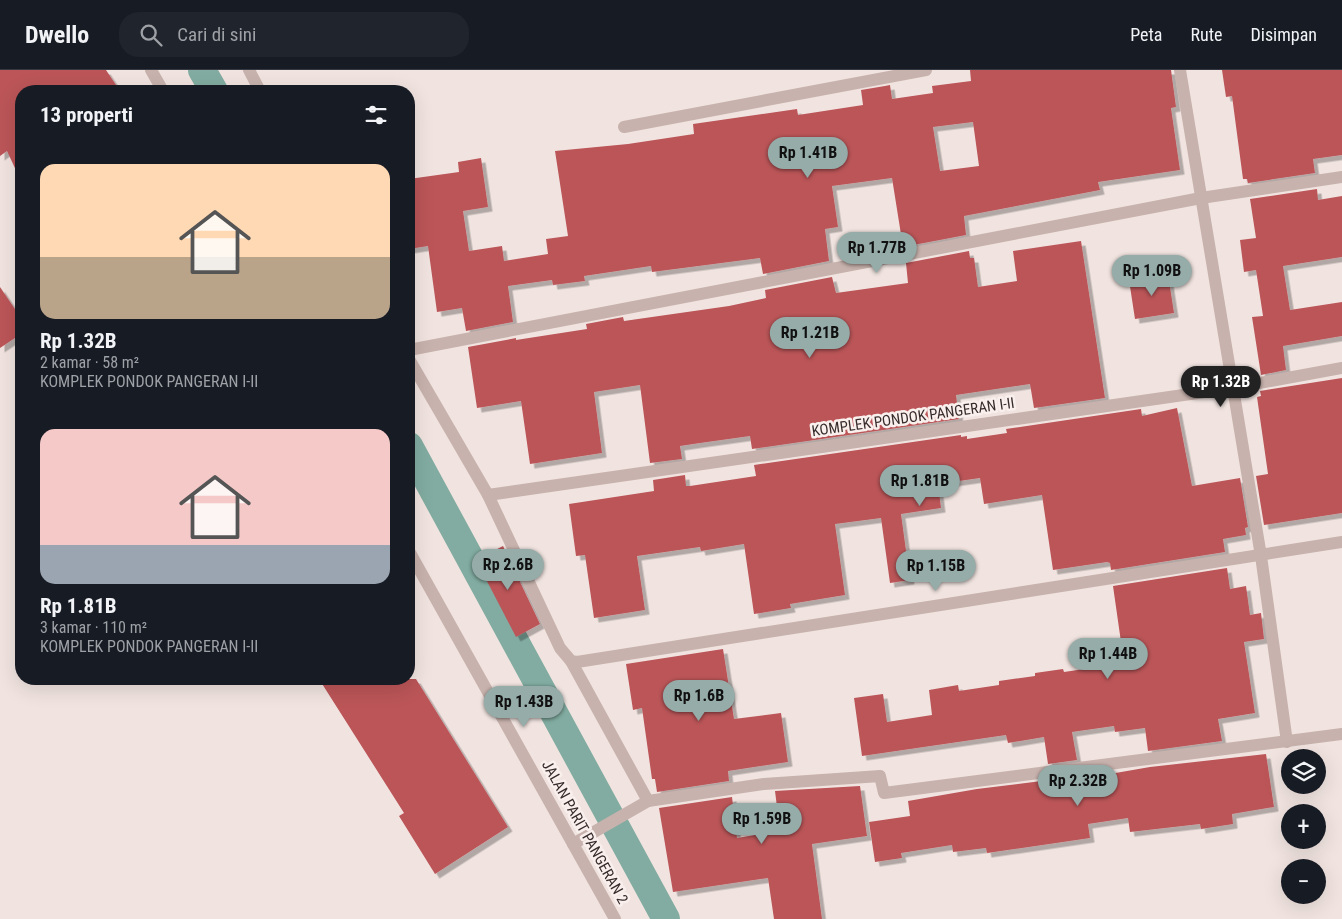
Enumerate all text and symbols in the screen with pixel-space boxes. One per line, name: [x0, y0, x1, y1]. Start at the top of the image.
search box: [119, 12, 469, 57]
text: Dwello: [25, 21, 89, 49]
icon: search: [137, 21, 165, 49]
text: Cari di sini: [177, 23, 256, 46]
text: Peta: [1130, 24, 1162, 45]
text: Rute: [1190, 24, 1222, 45]
text: Disimpan: [1250, 24, 1317, 45]
icon: filters: [362, 101, 390, 129]
text: 13 properti: [40, 103, 133, 127]
pin: Rp 1.41B: [756, 136, 860, 179]
text: Rp 1.41B: [779, 143, 837, 162]
icon: home: [170, 197, 260, 287]
pin: Rp 1.77B: [825, 232, 929, 274]
text: Rp 1.77B: [848, 238, 906, 257]
pin: Rp 1.09B: [1100, 254, 1204, 297]
text: Rp 1.09B: [1123, 261, 1181, 280]
pin: Rp 1.21B: [758, 316, 862, 359]
text: Rp 1.21B: [781, 323, 839, 342]
text: Rp 1.32B: [40, 329, 117, 353]
text: 2 kamar · 58 m²: [40, 353, 139, 372]
pin: Rp 1.32B: [1169, 366, 1273, 408]
text: KOMPLEK PONDOK PANGERAN I-II: [40, 372, 258, 391]
text: Rp 1.32B: [1192, 372, 1250, 391]
street label: KOMPLEK PONDOK PANGERAN I-II: [810, 394, 1016, 440]
icon: home: [170, 462, 260, 552]
pin: Rp 1.81B: [868, 464, 972, 507]
text: Rp 1.81B: [891, 471, 949, 490]
pin: Rp 2.6B: [462, 548, 554, 591]
pin: Rp 1.15B: [884, 550, 988, 592]
text: Rp 2.6B: [483, 555, 533, 574]
text: Rp 1.15B: [907, 556, 965, 575]
text: Rp 1.81B: [40, 594, 117, 618]
text: 3 kamar · 110 m²: [40, 618, 147, 637]
text: KOMPLEK PONDOK PANGERAN I-II: [40, 637, 258, 656]
pin: Rp 1.44B: [1056, 638, 1160, 680]
text: Rp 1.44B: [1079, 644, 1137, 663]
pin: Rp 1.6B: [653, 680, 745, 722]
pin: Rp 1.43B: [472, 686, 576, 728]
text: Rp 1.6B: [674, 686, 724, 705]
text: Rp 1.43B: [495, 692, 553, 711]
map controls: [1281, 749, 1326, 904]
button: layers: [1281, 749, 1326, 794]
street label: JALAN PARIT PANGERAN 2: [538, 757, 632, 907]
pin: Rp 2.32B: [1026, 764, 1130, 807]
text: Rp 2.32B: [1049, 771, 1107, 790]
pin: Rp 1.59B: [710, 802, 814, 845]
button: +: [1281, 804, 1326, 849]
text: Rp 1.59B: [733, 809, 791, 828]
button: −: [1281, 859, 1326, 904]

